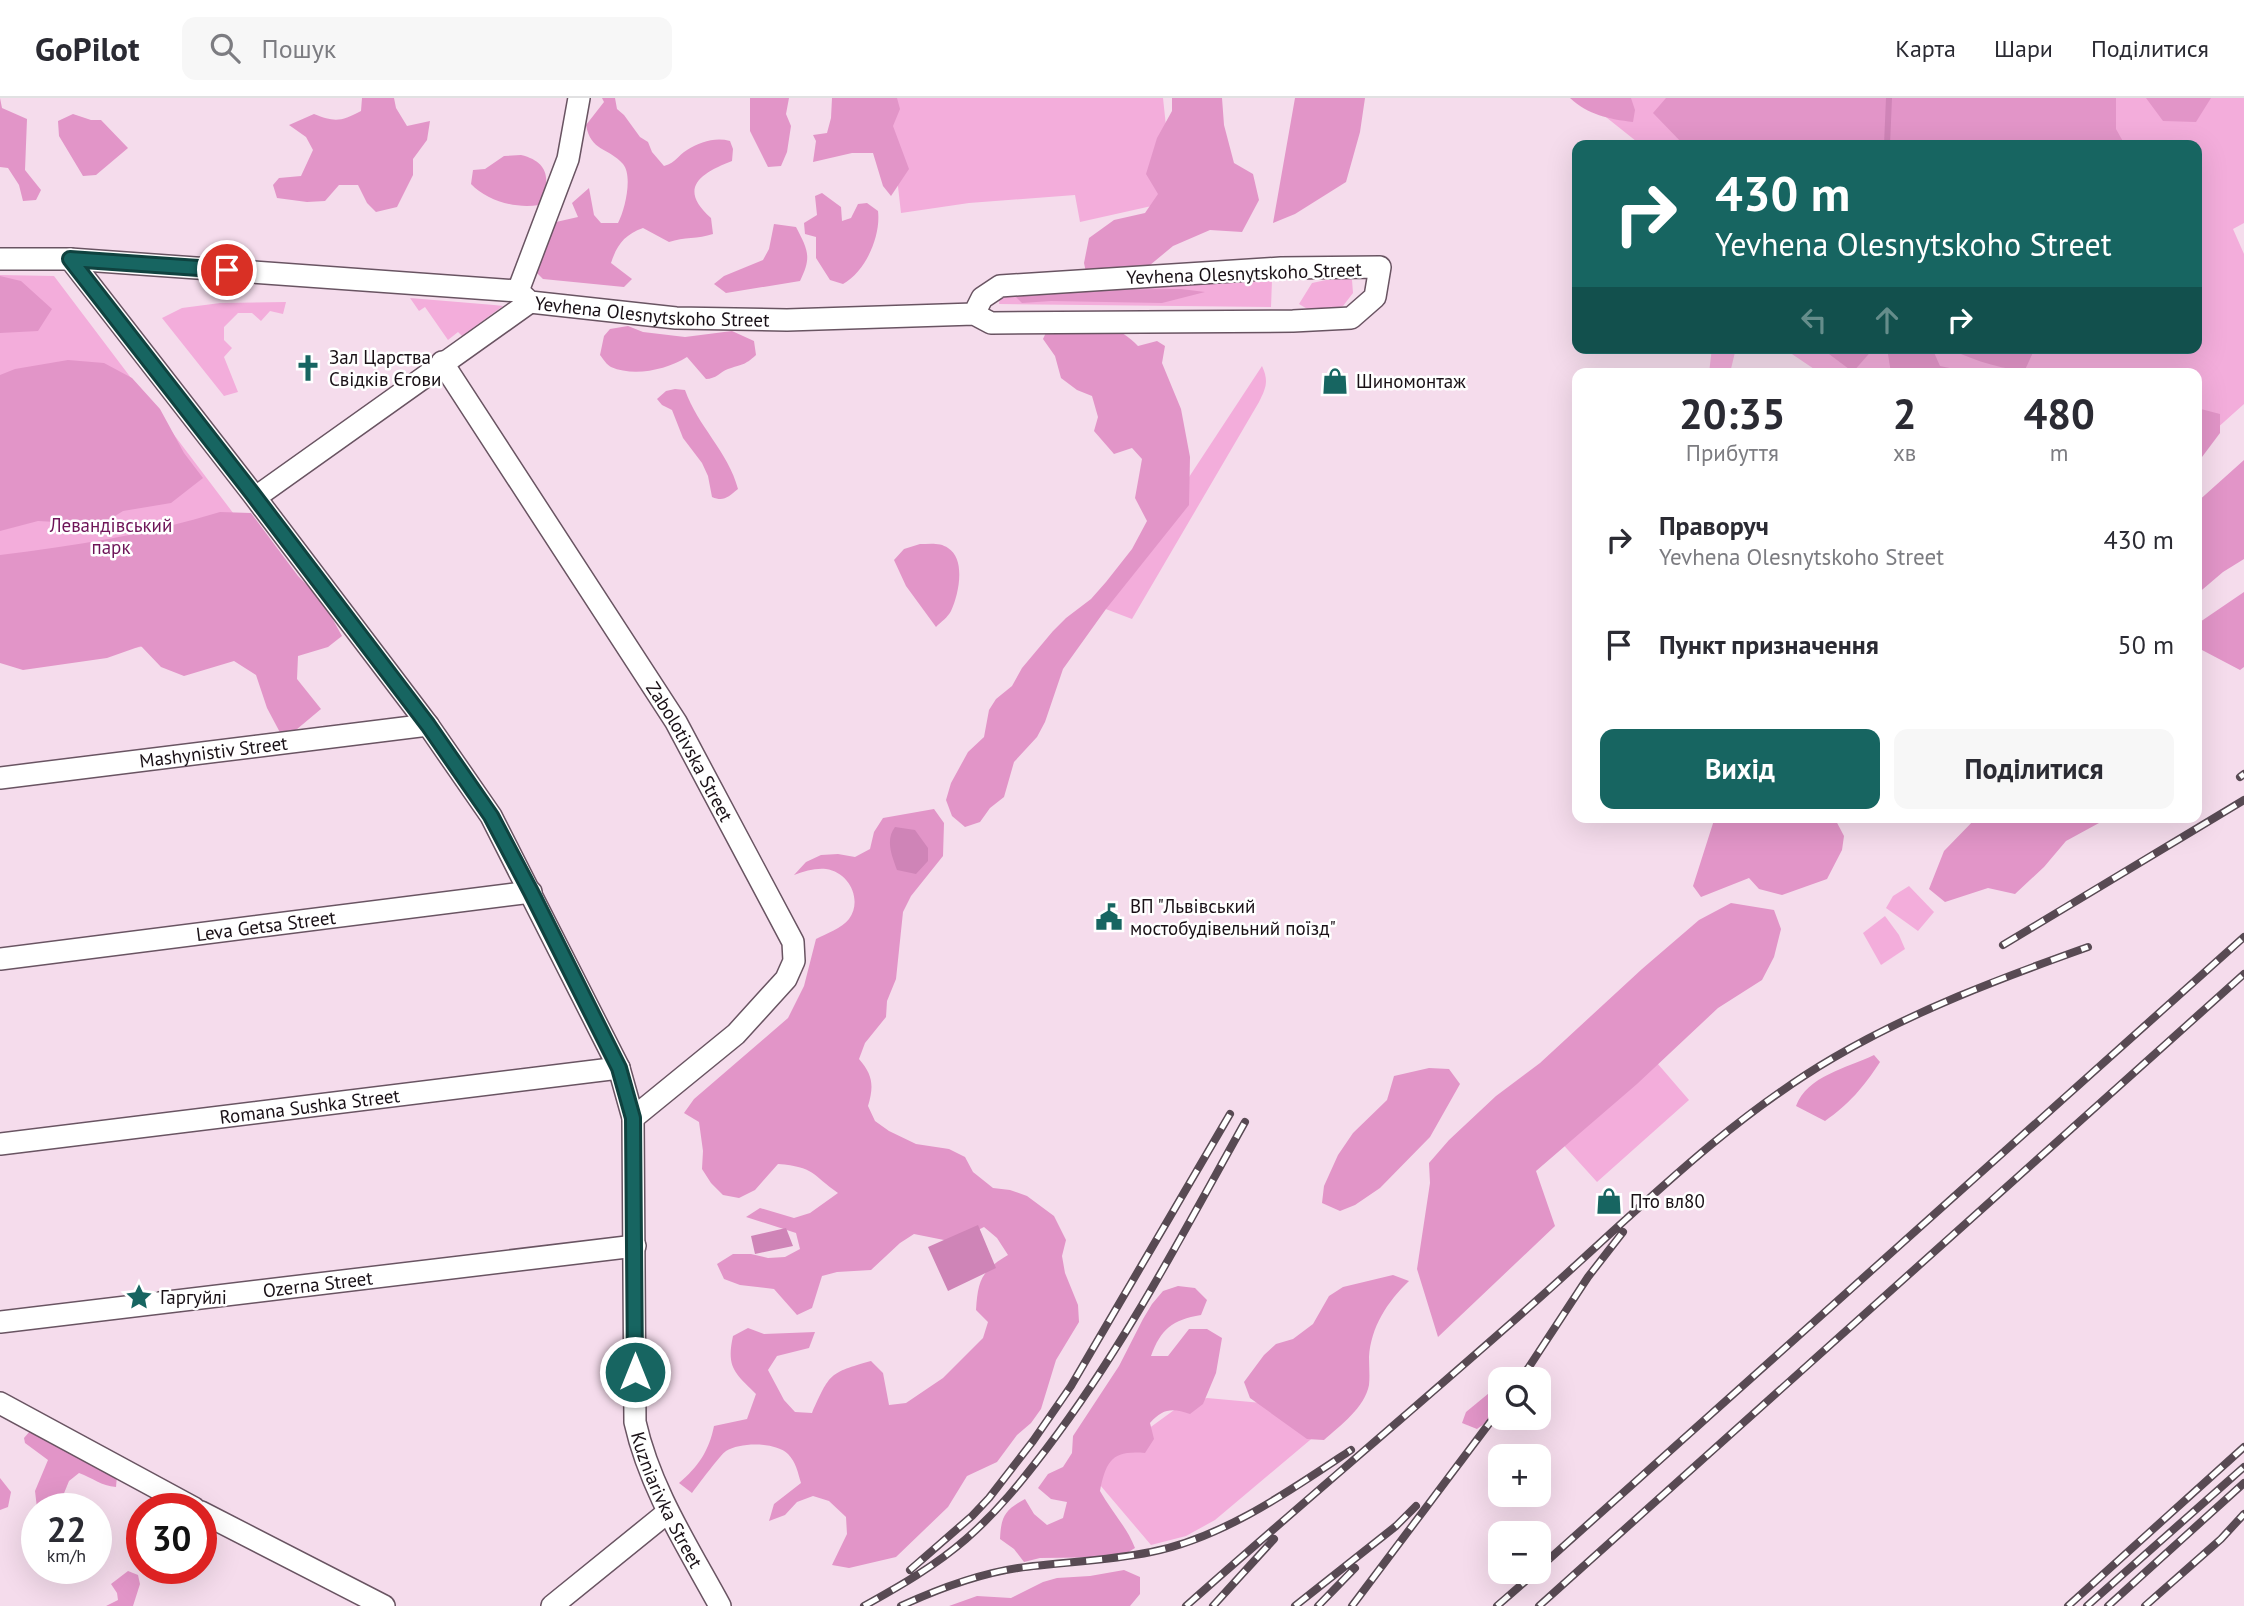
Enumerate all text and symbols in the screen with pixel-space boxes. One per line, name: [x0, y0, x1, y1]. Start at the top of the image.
search box: [182, 17, 672, 80]
text: GoPilot: [35, 27, 140, 70]
icon: search: [206, 29, 244, 67]
text: Пошук: [262, 32, 336, 65]
text: Карта: [1895, 33, 1956, 64]
text: Шари: [1994, 33, 2053, 64]
text: Поділитися: [2091, 33, 2209, 64]
text: 430 m: [1715, 161, 1850, 225]
icon: right: [1600, 168, 1691, 259]
text: Yevhena Olesnytskoho Street: [1715, 223, 2112, 265]
pin: [197, 240, 257, 300]
icon: arrive: [208, 251, 246, 289]
street label: Yevhena Olesnytskoho Street: [1126, 257, 1363, 289]
street label: Yevhena Olesnytskoho Street: [533, 291, 770, 332]
icon: left: [1795, 301, 1833, 339]
icon: ahead: [1868, 301, 1906, 339]
icon: right: [1941, 301, 1979, 339]
place label: Зал Царства Свідків Єгови: [329, 345, 441, 391]
church icon: Зал Царства Свідків Єгови: [293, 353, 323, 383]
shop icon: Шиномонтаж: [1320, 366, 1350, 396]
place label: Шиномонтаж: [1356, 369, 1466, 393]
text: 20:35: [1679, 386, 1786, 441]
text: 2: [1893, 386, 1916, 441]
text: 480: [2023, 386, 2095, 441]
text: Прибуття: [1686, 438, 1779, 467]
text: хв: [1893, 438, 1916, 467]
text: m: [2050, 438, 2069, 467]
text: Праворуч: [1659, 509, 1769, 542]
park label: Левандівський парк: [49, 513, 172, 559]
icon: right: [1600, 521, 1638, 559]
text: 430 m: [2103, 523, 2174, 556]
text: Yevhena Olesnytskoho Street: [1659, 542, 1944, 571]
icon: arrive: [1600, 626, 1638, 664]
text: Пункт призначення: [1659, 628, 1879, 661]
text: 50 m: [2118, 628, 2174, 661]
street label: Zabolotivska Street: [641, 677, 739, 826]
button: Вихід: [1600, 729, 1880, 809]
button: Поділитися: [1894, 729, 2174, 809]
street label: Mashynistiv Street: [138, 730, 289, 773]
place label: ВП "Львівський мостобудівельний поїзд": [1130, 894, 1336, 940]
public building icon: ВП "Львівський мостобудівельний поїзд": [1094, 902, 1124, 932]
street label: Leva Getsa Street: [195, 905, 338, 946]
street label: Romana Sushka Street: [218, 1083, 402, 1129]
shop icon: Пто вл80: [1594, 1186, 1624, 1216]
place label: Пто вл80: [1630, 1189, 1705, 1213]
street label: Ozerna Street: [262, 1265, 375, 1302]
place icon: Гаргуйлі: [124, 1282, 154, 1312]
place label: Гаргуйлі: [160, 1285, 227, 1309]
position arrow: [598, 1335, 672, 1409]
map controls: [1488, 1367, 1551, 1584]
button: search: [1488, 1367, 1551, 1430]
street label: Kuzniarivka Street: [626, 1429, 709, 1573]
button: +: [1488, 1444, 1551, 1507]
speed limit sign: 30: [126, 1493, 217, 1584]
text: 22: [47, 1506, 86, 1552]
button: −: [1488, 1521, 1551, 1584]
text: km/h: [47, 1544, 86, 1567]

